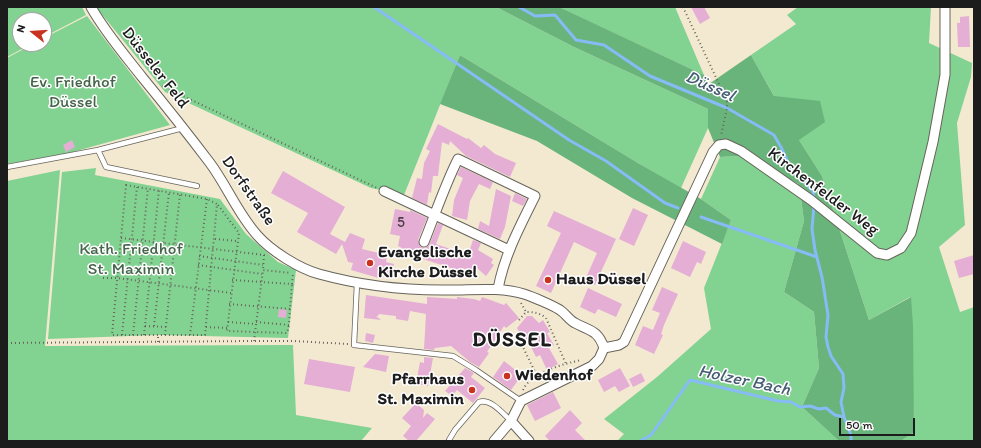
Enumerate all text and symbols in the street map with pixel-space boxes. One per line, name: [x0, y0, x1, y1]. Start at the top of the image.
north arrow: [12, 12, 52, 52]
text: N: [14, 23, 28, 34]
street label: Düsseler Feld: [117, 23, 193, 113]
water label: Düssel: [682, 67, 738, 107]
park label: Ev. Friedhof Düssel: [30, 73, 116, 113]
street label: Kirchenfelder Weg: [763, 143, 883, 241]
street label: Dorfstraße: [217, 152, 279, 230]
house number: 5: [397, 214, 405, 232]
park label: Kath. Friedhof St. Maximin: [79, 240, 183, 280]
place label: Evangelische Kirche Düssel: [378, 243, 477, 283]
marker: Evangelische Kirche Düssel: [365, 258, 375, 268]
place label: Haus Düssel: [556, 270, 646, 290]
marker: Haus Düssel: [543, 275, 553, 285]
district label: DÜSSEL: [472, 328, 552, 354]
water label: Holzer Bach: [696, 361, 792, 401]
place label: Wiedenhof: [515, 366, 593, 386]
place label: Pfarrhaus St. Maximin: [377, 370, 464, 410]
marker: Wiedenhof: [502, 371, 512, 381]
marker: Pfarrhaus St. Maximin: [467, 385, 477, 395]
scale bar: [841, 410, 917, 436]
text: 50 m: [846, 418, 872, 432]

